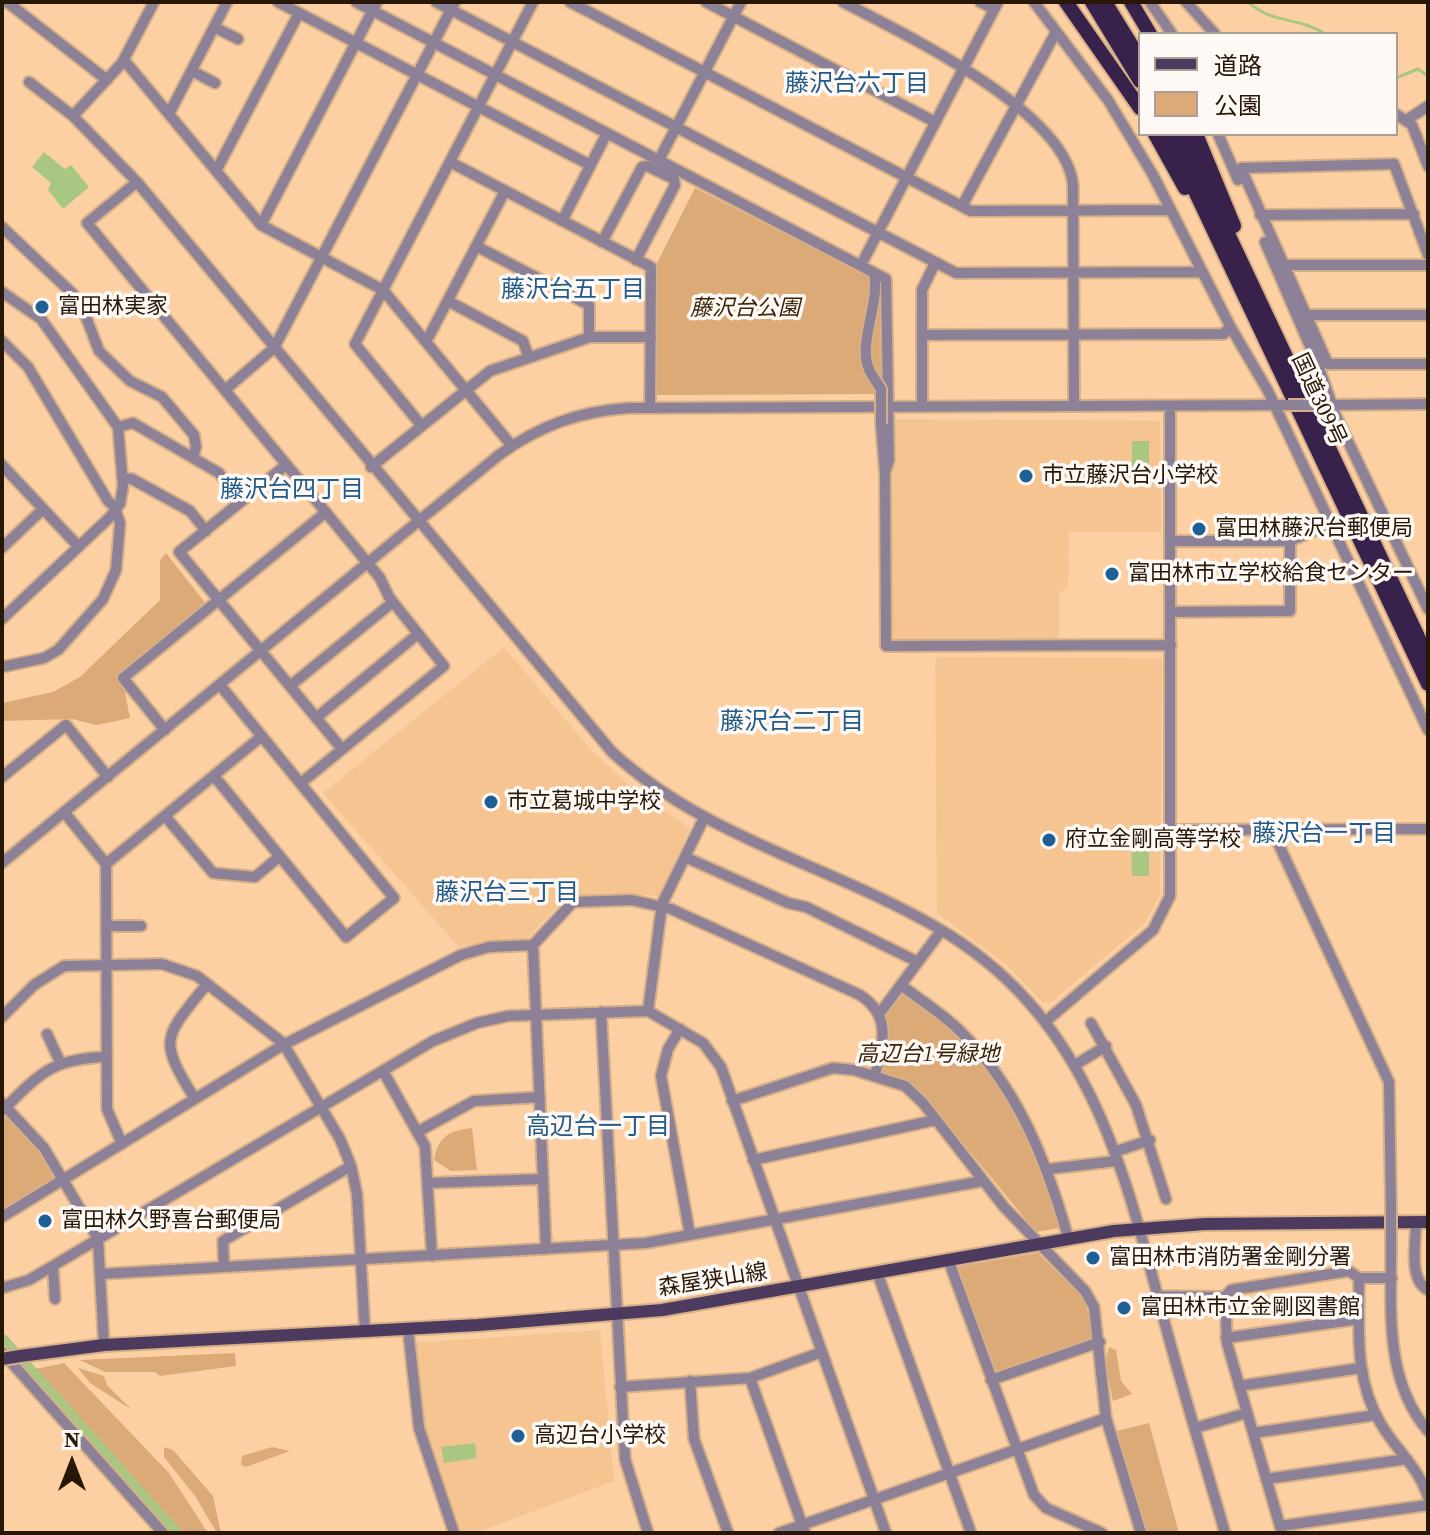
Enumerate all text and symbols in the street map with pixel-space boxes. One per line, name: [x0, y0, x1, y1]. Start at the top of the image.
legend: [1138, 32, 1398, 136]
text: 道路: [1214, 49, 1262, 82]
district label: 藤沢台六丁目: [785, 71, 929, 99]
text: 公園: [1214, 89, 1262, 122]
district label: 藤沢台五丁目: [501, 277, 645, 305]
place label: 富田林実家: [58, 294, 168, 320]
park label: 藤沢台公園: [690, 296, 800, 322]
marker: 富田林実家: [33, 298, 51, 316]
street label: 国道309号: [1285, 350, 1351, 450]
place label: 市立藤沢台小学校: [1042, 463, 1218, 489]
marker: 市立藤沢台小学校: [1017, 467, 1035, 485]
district label: 藤沢台四丁目: [220, 477, 364, 505]
place label: 富田林藤沢台郵便局: [1215, 516, 1413, 542]
marker: 富田林藤沢台郵便局: [1190, 520, 1208, 538]
place label: 富田林市立学校給食センター: [1128, 561, 1414, 587]
marker: 富田林市立学校給食センター: [1103, 565, 1121, 583]
district label: 藤沢台二丁目: [720, 709, 864, 737]
place label: 市立葛城中学校: [507, 789, 661, 815]
marker: 市立葛城中学校: [482, 793, 500, 811]
district label: 藤沢台一丁目: [1252, 821, 1396, 849]
place label: 府立金剛高等学校: [1065, 827, 1241, 853]
marker: 府立金剛高等学校: [1040, 831, 1058, 849]
district label: 藤沢台三丁目: [435, 880, 579, 908]
park label: 高辺台1号緑地: [856, 1042, 1000, 1068]
district label: 高辺台一丁目: [526, 1114, 670, 1142]
place label: 富田林久野喜台郵便局: [61, 1208, 281, 1234]
marker: 富田林久野喜台郵便局: [36, 1212, 54, 1230]
place label: 富田林市消防署金剛分署: [1109, 1245, 1351, 1271]
marker: 富田林市消防署金剛分署: [1084, 1249, 1102, 1267]
street label: 森屋狭山線: [657, 1259, 769, 1303]
place label: 富田林市立金剛図書館: [1140, 1295, 1360, 1321]
marker: 富田林市立金剛図書館: [1115, 1299, 1133, 1317]
north arrow: [32, 1423, 112, 1503]
place label: 高辺台小学校: [534, 1423, 666, 1449]
text: N: [64, 1424, 80, 1454]
marker: 高辺台小学校: [509, 1427, 527, 1445]

